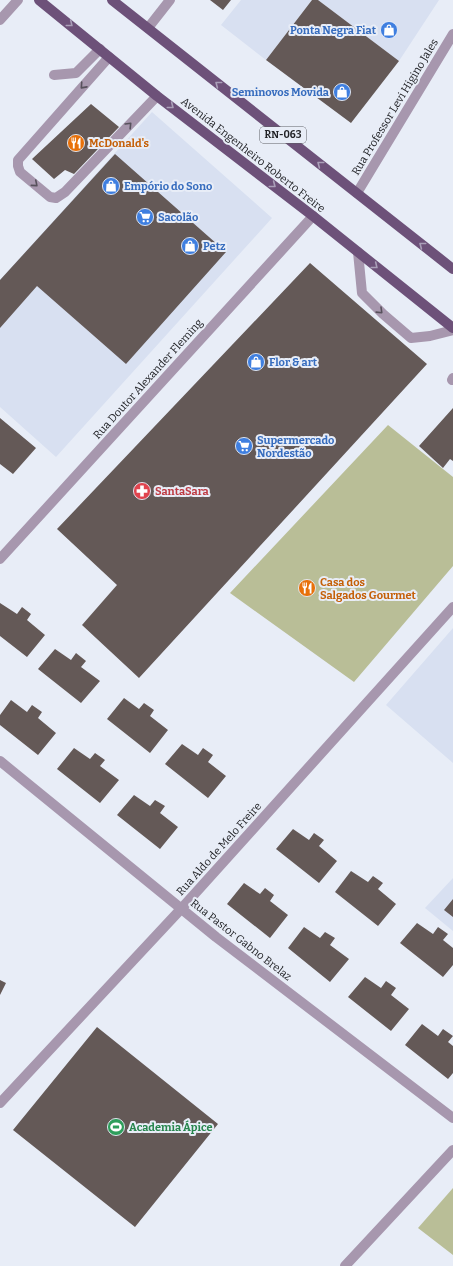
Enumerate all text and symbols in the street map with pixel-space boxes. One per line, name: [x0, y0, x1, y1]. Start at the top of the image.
one-way arrow: [65, 20, 72, 27]
shop icon: Ponta Negra Fiat: [379, 20, 399, 40]
place label: Ponta Negra Fiat: [290, 24, 377, 37]
street label: Rua Professor Levi Higino Jales: [349, 36, 441, 178]
one-way arrow: [81, 81, 88, 89]
one-way arrow: [216, 81, 223, 88]
shop icon: Seminovos Movida: [332, 82, 352, 102]
place label: Seminovos Movida: [232, 86, 330, 99]
street label: Avenida Engenheiro Roberto Freire: [178, 95, 328, 215]
one-way arrow: [166, 102, 173, 109]
one-way arrow: [124, 122, 132, 130]
road number: RN-063: [260, 127, 306, 143]
restaurant icon: McDonald's: [66, 133, 86, 153]
place label: McDonald's: [89, 137, 150, 150]
one-way arrow: [318, 162, 325, 169]
shop icon: Empório do Sono: [101, 176, 121, 196]
one-way arrow: [30, 180, 37, 187]
place label: Empório do Sono: [124, 180, 212, 193]
one-way arrow: [269, 180, 276, 187]
supermarket icon: Sacolão: [135, 207, 155, 227]
place label: Sacolão: [158, 211, 198, 224]
shop icon: Petz: [180, 236, 200, 256]
place label: Petz: [203, 240, 226, 253]
one-way arrow: [420, 242, 427, 249]
one-way arrow: [371, 261, 378, 268]
one-way arrow: [375, 306, 383, 314]
street label: Rua Doutor Alexander Fleming: [91, 316, 205, 442]
shop icon: Flor & art: [246, 352, 266, 372]
place label: Flor & art: [269, 356, 318, 369]
place label: Supermercado Nordestão: [257, 434, 334, 460]
supermarket icon: Supermercado Nordestão: [234, 436, 254, 456]
pharmacy icon: SantaSara: [132, 481, 152, 501]
place label: SantaSara: [155, 485, 210, 498]
place label: Casa dos Salgados Gourmet: [320, 576, 417, 602]
restaurant icon: Casa dos Salgados Gourmet: [297, 578, 317, 598]
street label: Rua Aldo de Melo Freire: [174, 800, 264, 898]
street label: Rua Pastor Gabno Brelaz: [188, 897, 294, 983]
sports icon: Academia Ápice: [106, 1117, 126, 1137]
place label: Academia Ápice: [129, 1120, 213, 1134]

